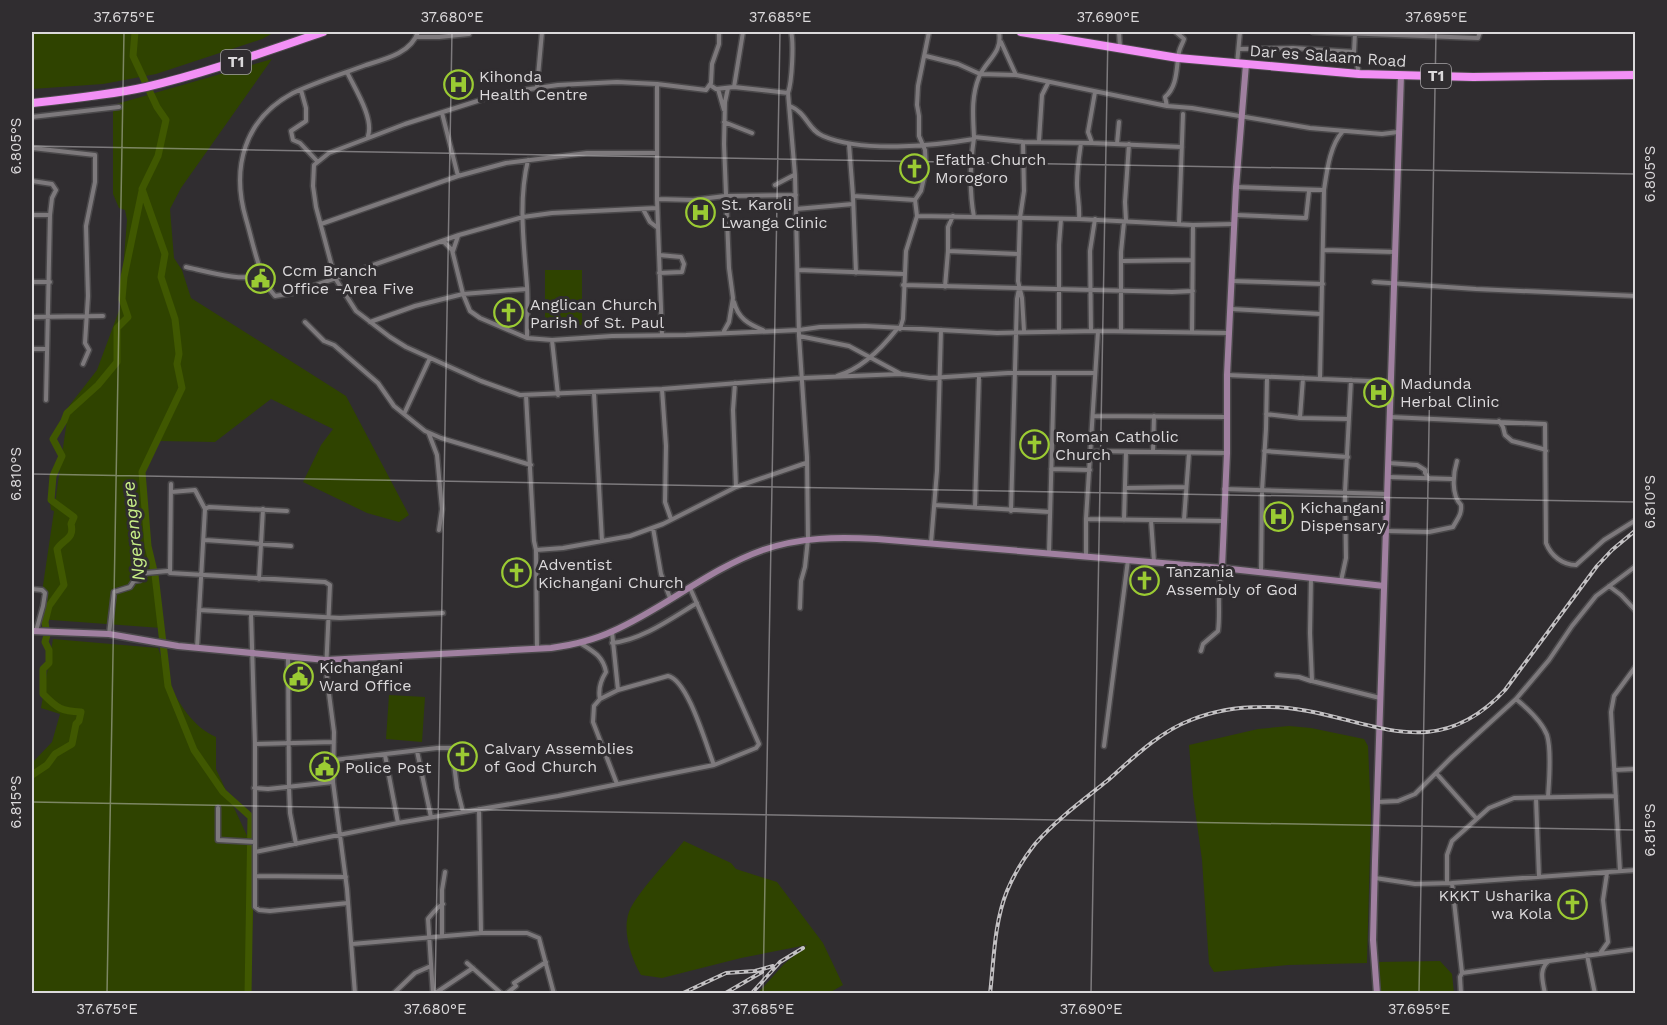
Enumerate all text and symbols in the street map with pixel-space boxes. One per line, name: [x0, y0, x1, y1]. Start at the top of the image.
text: 37.675°E: [93, 8, 155, 26]
text: 37.680°E: [420, 8, 484, 26]
text: 37.685°E: [749, 8, 811, 26]
text: 37.690°E: [1076, 8, 1140, 26]
text: 37.695°E: [1405, 8, 1467, 26]
street label: Dar es Salaam Road: [1249, 41, 1407, 71]
road number: T1: [221, 50, 251, 74]
road number: T1: [1421, 64, 1451, 88]
place label: Kihonda Health Centre: [479, 67, 588, 104]
hospital icon: Kihonda Health Centre: [442, 69, 474, 101]
text: 6.805°S: [7, 118, 25, 174]
text: 6.805°S: [1641, 146, 1659, 202]
place label: Efatha Church Morogoro: [935, 150, 1046, 187]
church icon: Efatha Church Morogoro: [898, 152, 930, 184]
place label: St. Karoli Lwanga Clinic: [721, 195, 828, 232]
hospital icon: St. Karoli Lwanga Clinic: [684, 197, 716, 229]
place label: Ccm Branch Office -Area Five: [282, 261, 414, 298]
public building icon: Ccm Branch Office -Area Five: [245, 263, 277, 295]
place label: Anglican Church Parish of St. Paul: [530, 295, 664, 332]
church icon: Anglican Church Parish of St. Paul: [493, 297, 525, 329]
place label: Madunda Herbal Clinic: [1400, 374, 1500, 411]
hospital icon: Madunda Herbal Clinic: [1363, 376, 1395, 408]
place label: Roman Catholic Church: [1055, 427, 1179, 464]
church icon: Roman Catholic Church: [1018, 429, 1050, 461]
text: 6.810°S: [7, 447, 25, 501]
text: 6.810°S: [1641, 475, 1659, 529]
water label: Ngerengere: [117, 480, 149, 582]
place label: Kichangani Dispensary: [1300, 498, 1386, 535]
hospital icon: Kichangani Dispensary: [1263, 500, 1295, 532]
place label: Adventist Kichangani Church: [538, 555, 684, 592]
church icon: Adventist Kichangani Church: [501, 557, 533, 589]
place label: Tanzania Assembly of God: [1166, 562, 1297, 599]
church icon: Tanzania Assembly of God: [1129, 564, 1161, 596]
place label: Kichangani Ward Office: [319, 658, 412, 695]
public building icon: Kichangani Ward Office: [282, 660, 314, 692]
place label: Calvary Assemblies of God Church: [484, 739, 634, 776]
church icon: Calvary Assemblies of God Church: [447, 741, 479, 773]
public building icon: Police Post: [308, 751, 340, 783]
place label: Police Post: [345, 758, 432, 777]
text: 6.815°S: [7, 775, 25, 829]
text: 6.815°S: [1641, 803, 1659, 857]
place label: KKKT Usharika wa Kola: [1438, 886, 1552, 923]
church icon: KKKT Usharika wa Kola: [1557, 888, 1589, 920]
text: 37.675°E: [76, 1000, 138, 1018]
text: 37.680°E: [403, 1000, 467, 1018]
text: 37.685°E: [732, 1000, 794, 1018]
text: 37.690°E: [1059, 1000, 1123, 1018]
text: 37.695°E: [1388, 1000, 1450, 1018]

